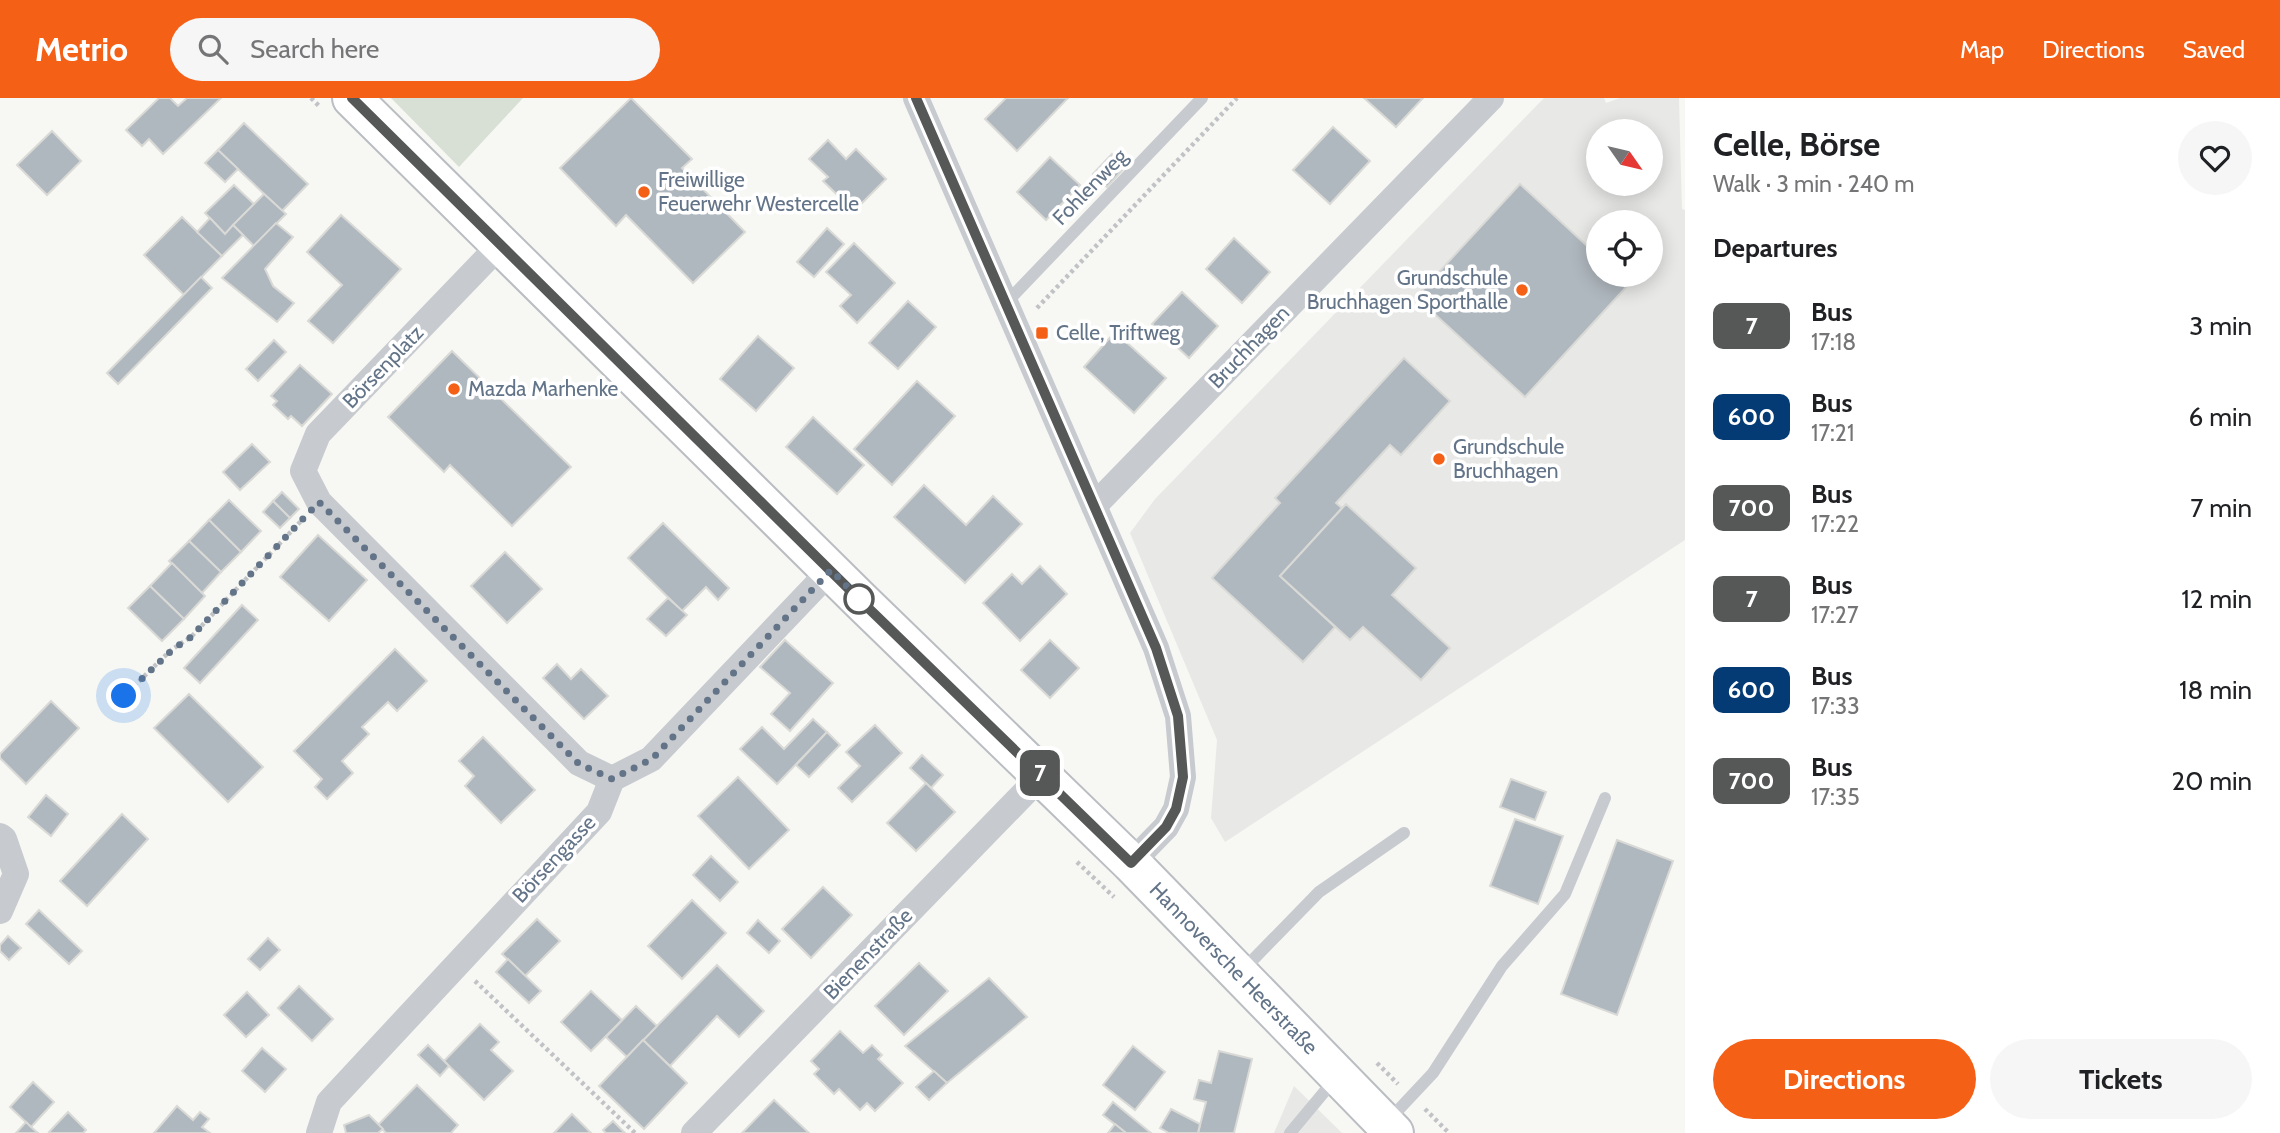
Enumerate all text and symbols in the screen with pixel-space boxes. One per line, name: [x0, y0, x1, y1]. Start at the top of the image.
search box: [170, 18, 660, 81]
text: Metrio: [35, 29, 128, 69]
icon: search: [194, 30, 232, 68]
text: Search here: [250, 33, 379, 65]
text: Map: [1960, 35, 2004, 64]
text: Directions: [2042, 35, 2145, 64]
text: Saved: [2183, 35, 2245, 64]
north arrow: [1586, 119, 1662, 196]
map controls: [1586, 119, 1663, 287]
button: heart: [2178, 121, 2252, 195]
text: Celle, Börse: [1713, 124, 1880, 164]
street label: Fohlenweg: [1047, 143, 1133, 230]
place label: Freiwillige Feuerwehr Westercelle: [658, 167, 859, 216]
text: Walk · 3 min · 240 m: [1713, 170, 1915, 198]
marker: Freiwillige Feuerwehr Westercelle: [636, 184, 652, 200]
button: locate: [1586, 210, 1663, 287]
text: Departures: [1713, 232, 1837, 264]
place label: Grundschule Bruchhagen Sporthalle: [1307, 265, 1508, 314]
marker: Grundschule Bruchhagen Sporthalle: [1514, 282, 1530, 298]
text: Bus: [1811, 296, 1852, 328]
street label: Bruchhagen: [1203, 300, 1294, 393]
text: 3 min: [2189, 310, 2252, 342]
text: 7: [1745, 311, 1758, 340]
street label: Börsenplatz: [337, 320, 428, 413]
place label: Celle, Triftweg: [1056, 320, 1181, 345]
marker: Celle, Triftweg: [1034, 325, 1050, 341]
text: 17:18: [1811, 328, 1856, 356]
place label: Mazda Marhenke: [468, 376, 619, 401]
marker: Mazda Marhenke: [446, 381, 462, 397]
text: Bus: [1811, 387, 1852, 419]
text: 6 min: [2189, 401, 2252, 433]
text: 600: [1728, 402, 1775, 431]
text: 17:21: [1811, 419, 1854, 447]
place label: Grundschule Bruchhagen: [1453, 434, 1564, 483]
marker: Grundschule Bruchhagen: [1431, 451, 1447, 467]
text: Bus: [1811, 478, 1852, 510]
text: 7 min: [2190, 492, 2252, 524]
text: 700: [1729, 493, 1774, 522]
text: 17:22: [1811, 510, 1859, 538]
text: Bus: [1811, 569, 1852, 601]
text: 12 min: [2181, 583, 2252, 615]
unlabelled marker: [844, 584, 874, 614]
text: 7: [1745, 584, 1758, 613]
text: 17:27: [1811, 601, 1858, 629]
text: Bus: [1811, 660, 1852, 692]
text: 18 min: [2179, 674, 2252, 706]
text: 600: [1728, 675, 1775, 704]
your location: [106, 678, 141, 713]
text: 17:33: [1811, 692, 1860, 720]
line badge: 7: [1017, 750, 1063, 796]
text: Bus: [1811, 751, 1852, 783]
text: 7: [1034, 758, 1046, 787]
text: 20 min: [2172, 765, 2252, 797]
text: 700: [1729, 766, 1774, 795]
text: 17:35: [1811, 783, 1860, 811]
street label: Börsengasse: [507, 810, 601, 908]
street label: Hannoversche Heerstraße: [1145, 877, 1323, 1059]
street label: Bienenstraße: [818, 903, 917, 1004]
button: Directions: [1713, 1039, 1976, 1119]
button: Tickets: [1990, 1039, 2252, 1119]

